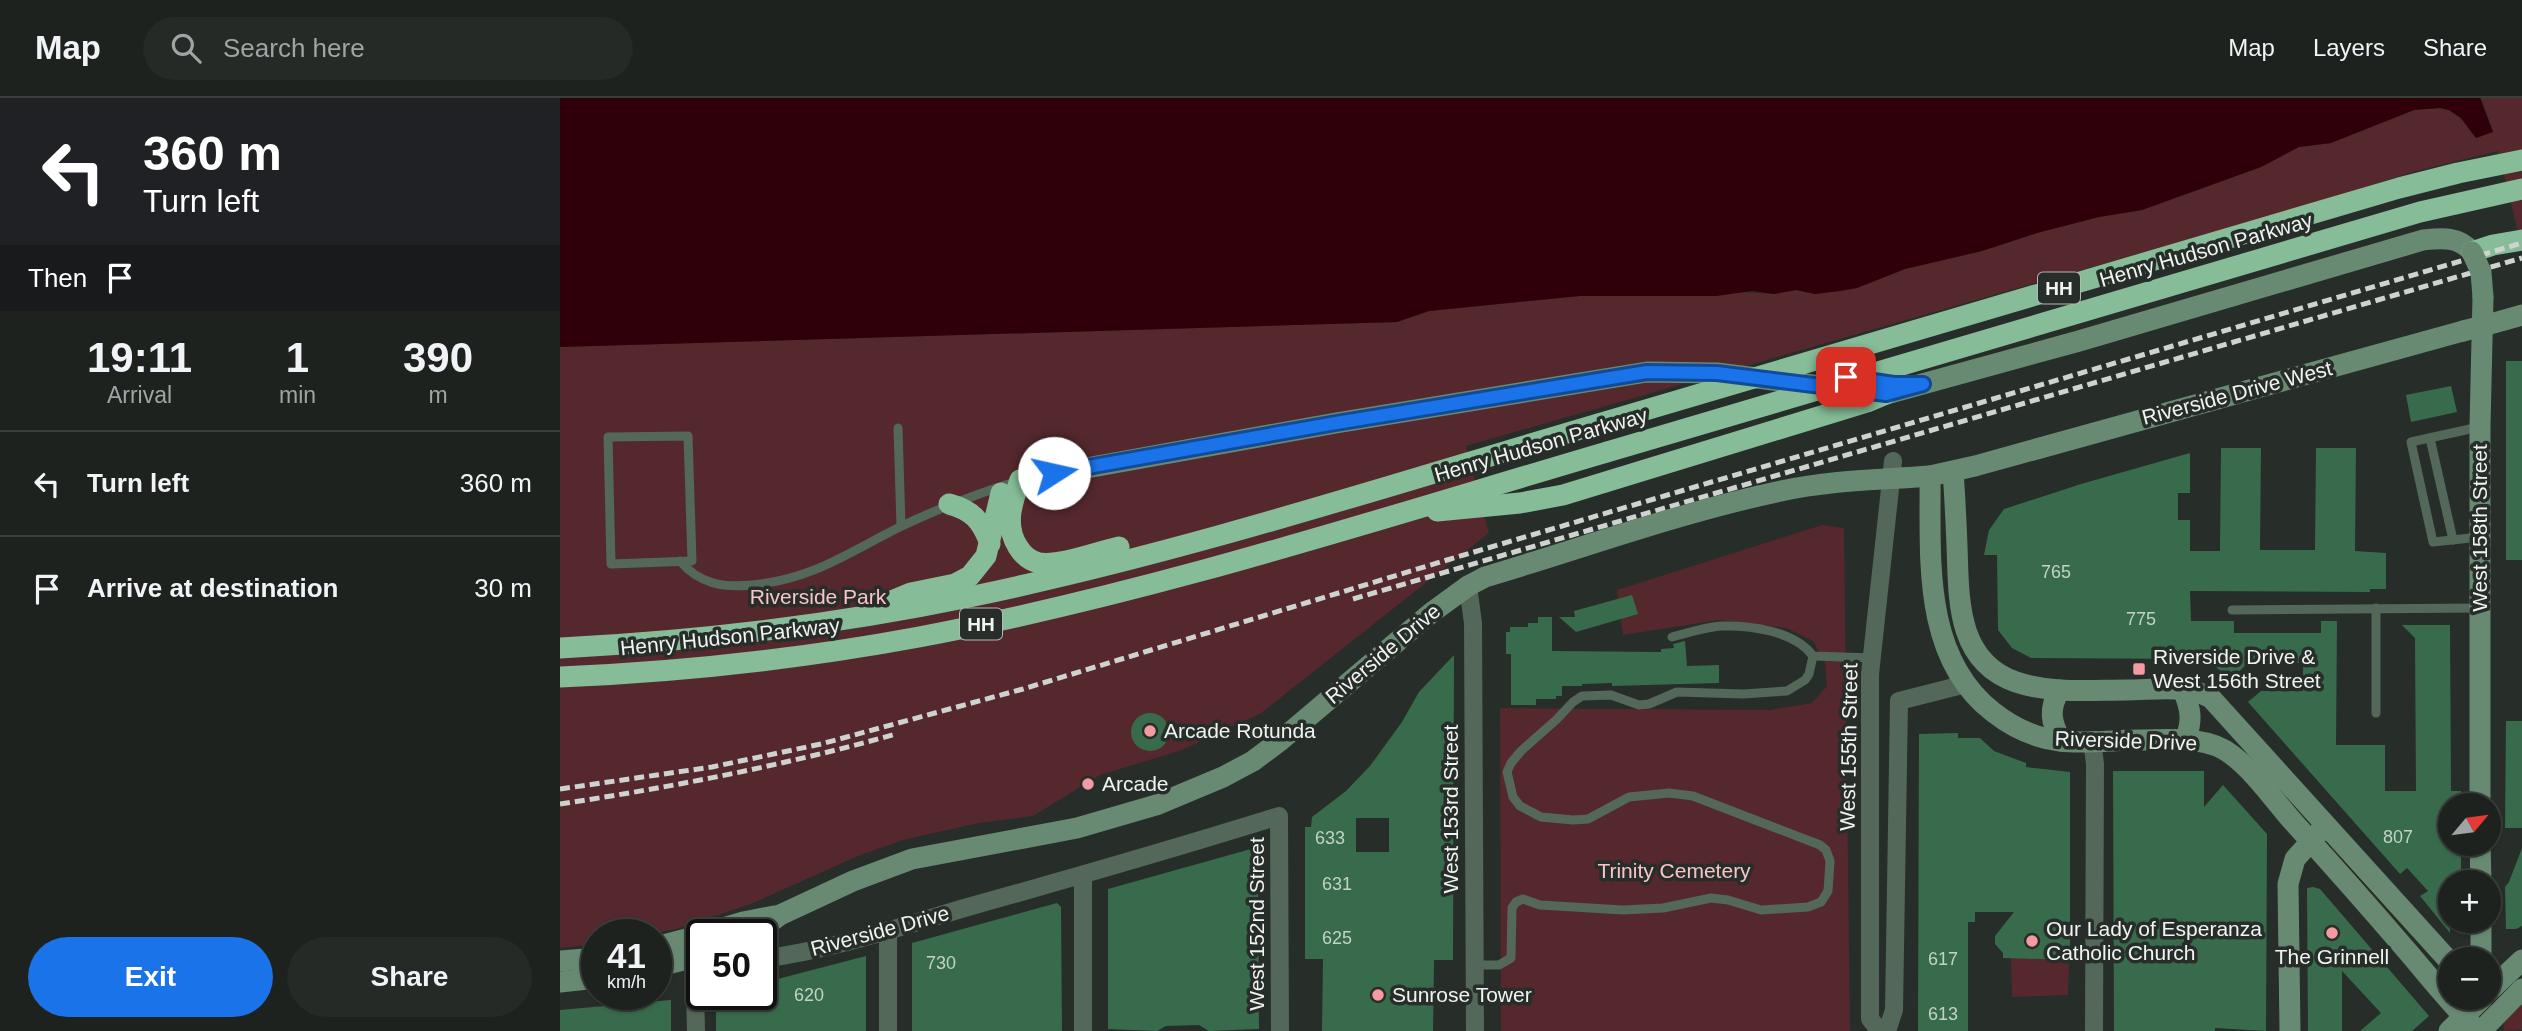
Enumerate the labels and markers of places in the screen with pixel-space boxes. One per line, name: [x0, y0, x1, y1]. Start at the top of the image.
pin: [1816, 347, 1876, 407]
place label: Riverside Drive & West 156th Street: [2153, 645, 2321, 692]
marker: Riverside Drive & West 156th Street: [2131, 661, 2147, 677]
place label: Arcade Rotunda: [1164, 719, 1316, 742]
marker: Arcade Rotunda: [1142, 723, 1158, 739]
place label: Arcade: [1102, 772, 1169, 795]
marker: Arcade: [1080, 776, 1096, 792]
place label: Our Lady of Esperanza Catholic Church: [2046, 917, 2262, 964]
marker: The Grinnell: [2324, 925, 2340, 941]
marker: Our Lady of Esperanza Catholic Church: [2024, 933, 2040, 949]
place label: The Grinnell: [2275, 945, 2389, 968]
place label: Sunrose Tower: [1392, 983, 1532, 1006]
marker: Sunrose Tower: [1370, 987, 1386, 1003]

